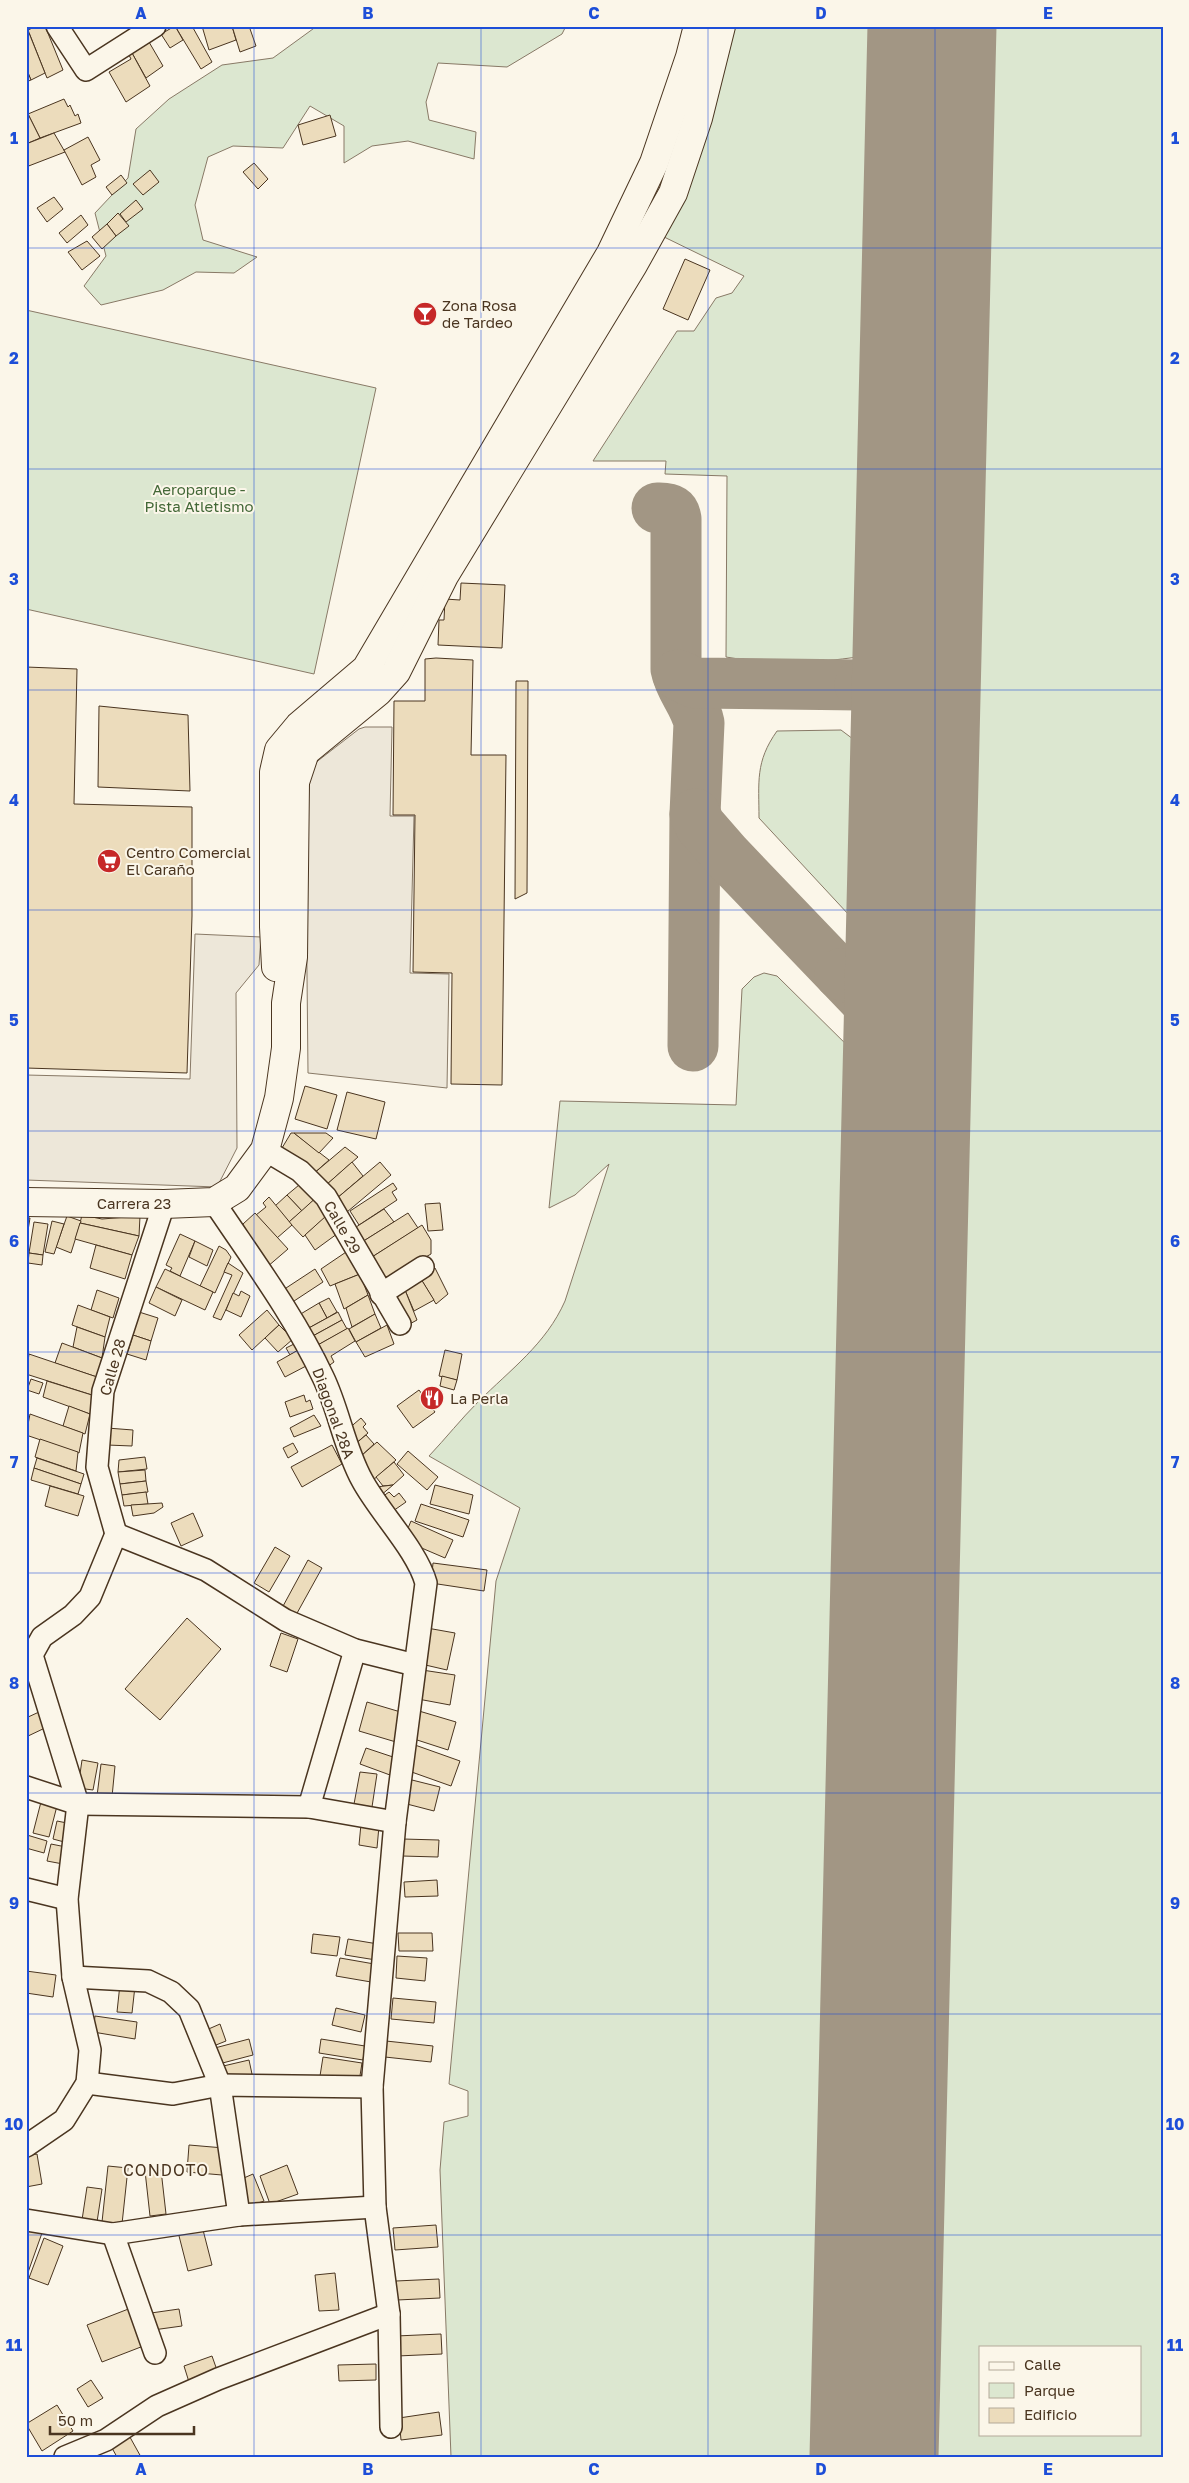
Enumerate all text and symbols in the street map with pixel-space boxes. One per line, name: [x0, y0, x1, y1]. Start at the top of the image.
text: A: [135, 3, 147, 23]
text: B: [362, 3, 374, 23]
text: C: [588, 3, 600, 23]
text: D: [815, 3, 827, 23]
text: E: [1043, 3, 1053, 23]
text: 1: [10, 128, 18, 148]
text: 1: [1171, 128, 1179, 148]
place label: Zona Rosa de Tardeo: [442, 296, 517, 331]
bar icon: Zona Rosa de Tardeo: [412, 301, 438, 327]
text: 2: [9, 348, 19, 368]
text: 2: [1170, 348, 1180, 368]
park label: Aeroparque - Pista Atletismo: [144, 480, 254, 515]
text: 3: [9, 569, 19, 589]
text: 3: [1170, 569, 1180, 589]
text: 4: [9, 790, 19, 810]
text: 4: [1170, 790, 1180, 810]
place label: Centro Comercial El Caraño: [126, 843, 251, 878]
supermarket icon: Centro Comercial El Caraño: [96, 848, 122, 874]
text: 5: [9, 1010, 19, 1030]
text: 5: [1170, 1010, 1180, 1030]
street label: Carrera 23: [97, 1194, 171, 1212]
street label: Calle 29: [321, 1197, 365, 1257]
text: 6: [9, 1231, 19, 1251]
text: 6: [1170, 1231, 1180, 1251]
street label: Calle 28: [95, 1336, 129, 1398]
street label: Diagonal 28A: [309, 1365, 359, 1461]
restaurant icon: La Perla: [419, 1385, 445, 1411]
place label: La Perla: [450, 1389, 508, 1407]
text: 7: [10, 1452, 19, 1472]
text: 7: [1171, 1452, 1180, 1472]
text: 8: [9, 1673, 19, 1693]
text: 8: [1170, 1673, 1180, 1693]
text: 9: [9, 1893, 19, 1913]
text: 9: [1170, 1893, 1180, 1913]
text: 10: [5, 2114, 23, 2134]
text: 10: [1166, 2114, 1184, 2134]
district label: CONDOTO: [123, 2160, 209, 2180]
text: 11: [6, 2335, 22, 2355]
text: 11: [1167, 2335, 1183, 2355]
legend: [979, 2346, 1142, 2436]
text: Calle: [1024, 2355, 1061, 2373]
text: Parque: [1024, 2381, 1075, 2399]
scale bar: [50, 2403, 194, 2435]
text: Edificio: [1024, 2405, 1077, 2423]
text: 50 m: [58, 2411, 93, 2429]
text: A: [135, 2459, 147, 2479]
text: B: [362, 2459, 374, 2479]
text: C: [588, 2459, 600, 2479]
text: D: [815, 2459, 827, 2479]
text: E: [1043, 2459, 1053, 2479]

